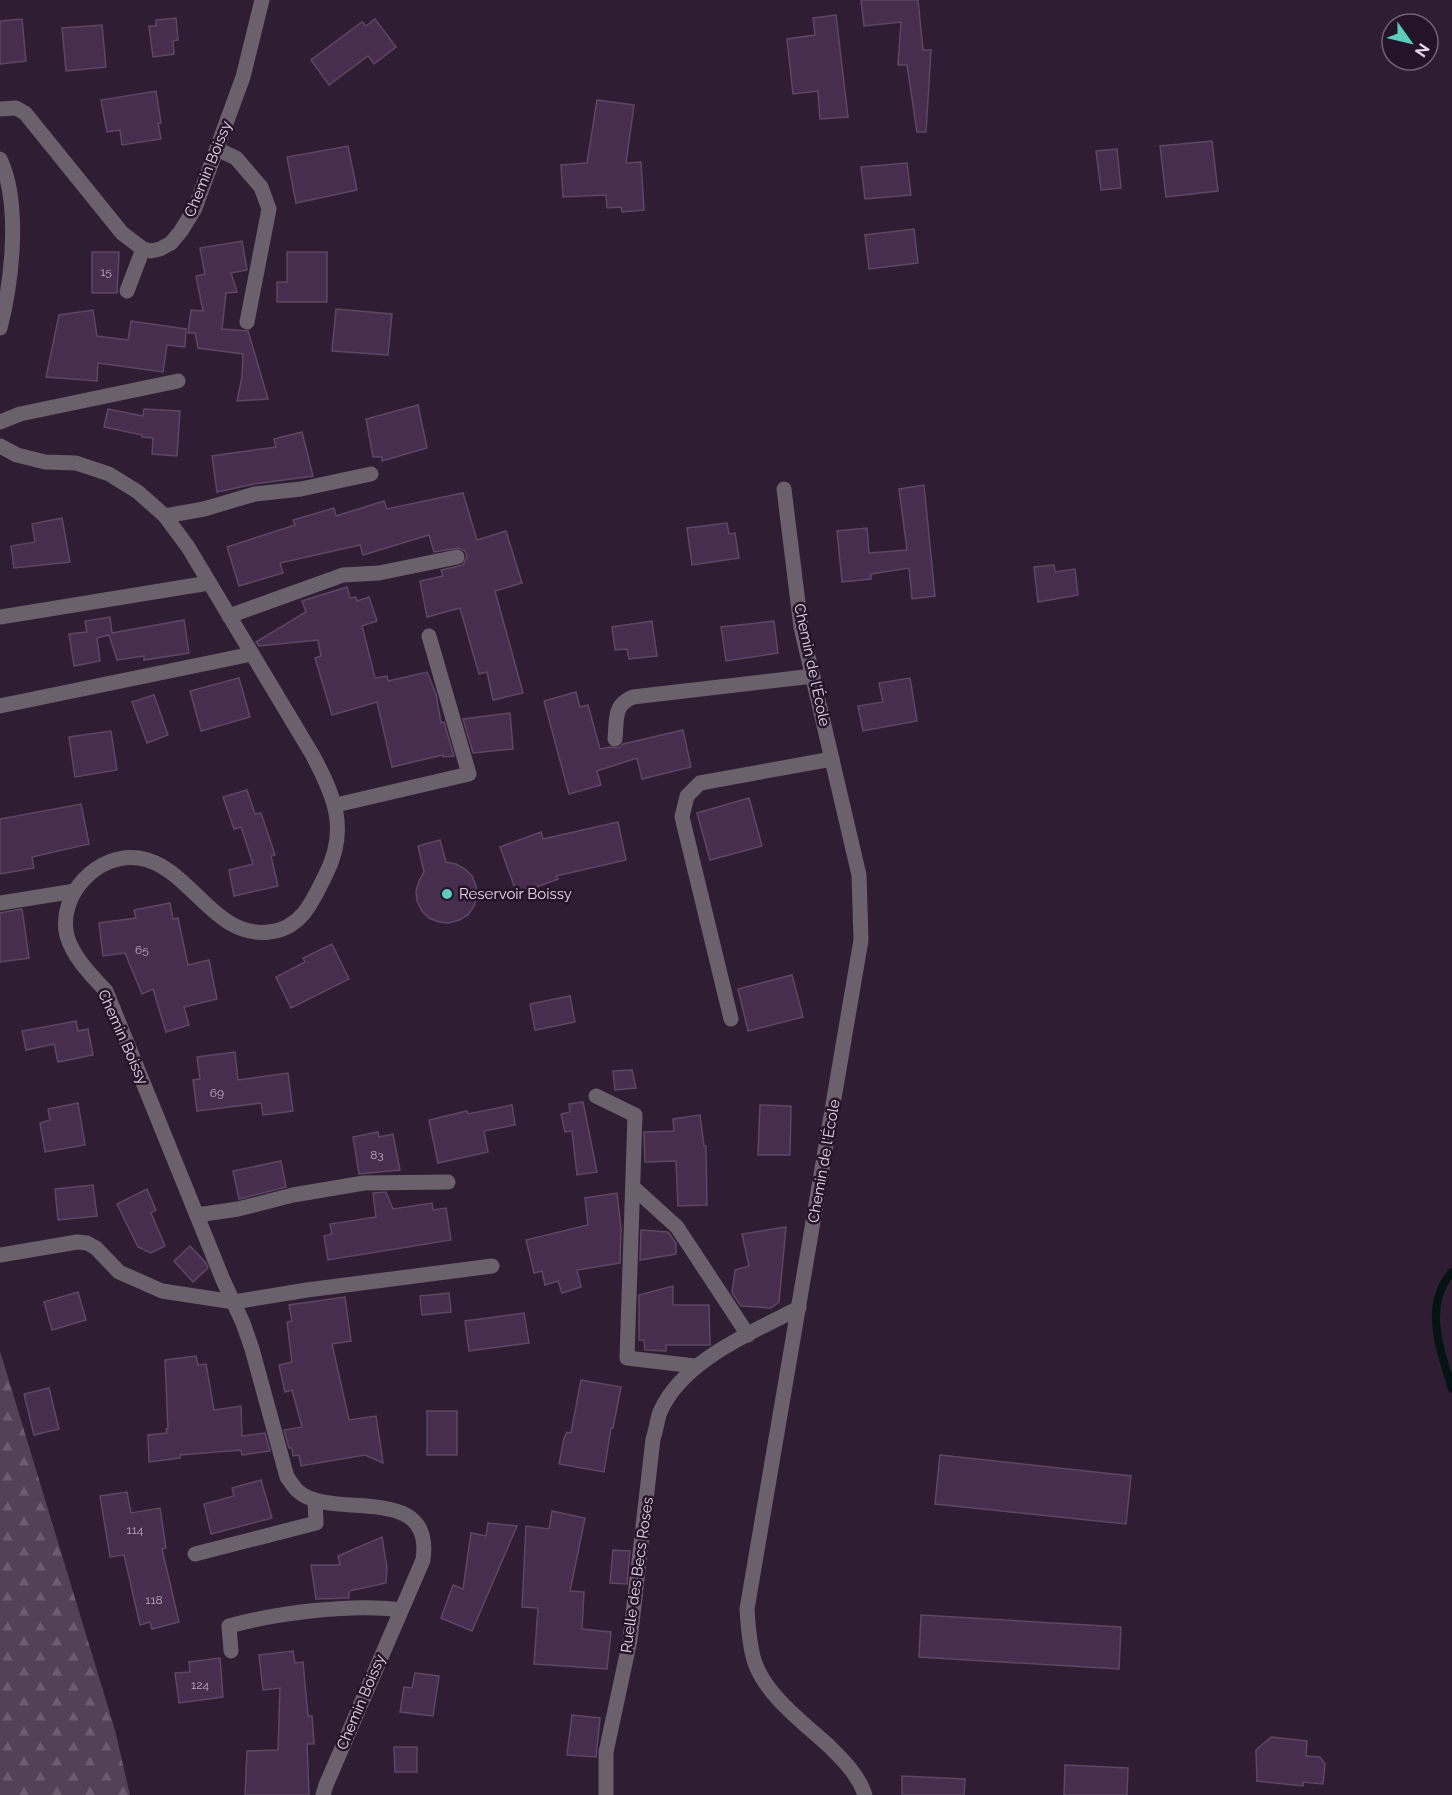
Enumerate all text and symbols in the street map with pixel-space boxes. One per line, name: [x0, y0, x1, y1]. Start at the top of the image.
north arrow: [1380, 12, 1440, 72]
text: N: [1411, 40, 1433, 60]
street label: Chemin Boissy: [181, 118, 235, 220]
house number: 15: [100, 265, 112, 279]
street label: Chemin de l'École: [790, 602, 834, 728]
place label: Reservoir Boissy: [459, 885, 572, 903]
marker: Reservoir Boissy: [440, 887, 454, 901]
house number: 65: [135, 943, 149, 957]
street label: Chemin Boissy: [94, 987, 152, 1087]
house number: 69: [210, 1086, 224, 1100]
street label: Chemin de l'École: [804, 1098, 844, 1224]
house number: 83: [370, 1148, 384, 1162]
street label: Ruelle des Becs Roses: [617, 1496, 657, 1654]
house number: 114: [127, 1523, 144, 1537]
house number: 118: [145, 1593, 163, 1607]
street label: Chemin Boissy: [333, 1651, 389, 1753]
house number: 124: [191, 1678, 209, 1692]

